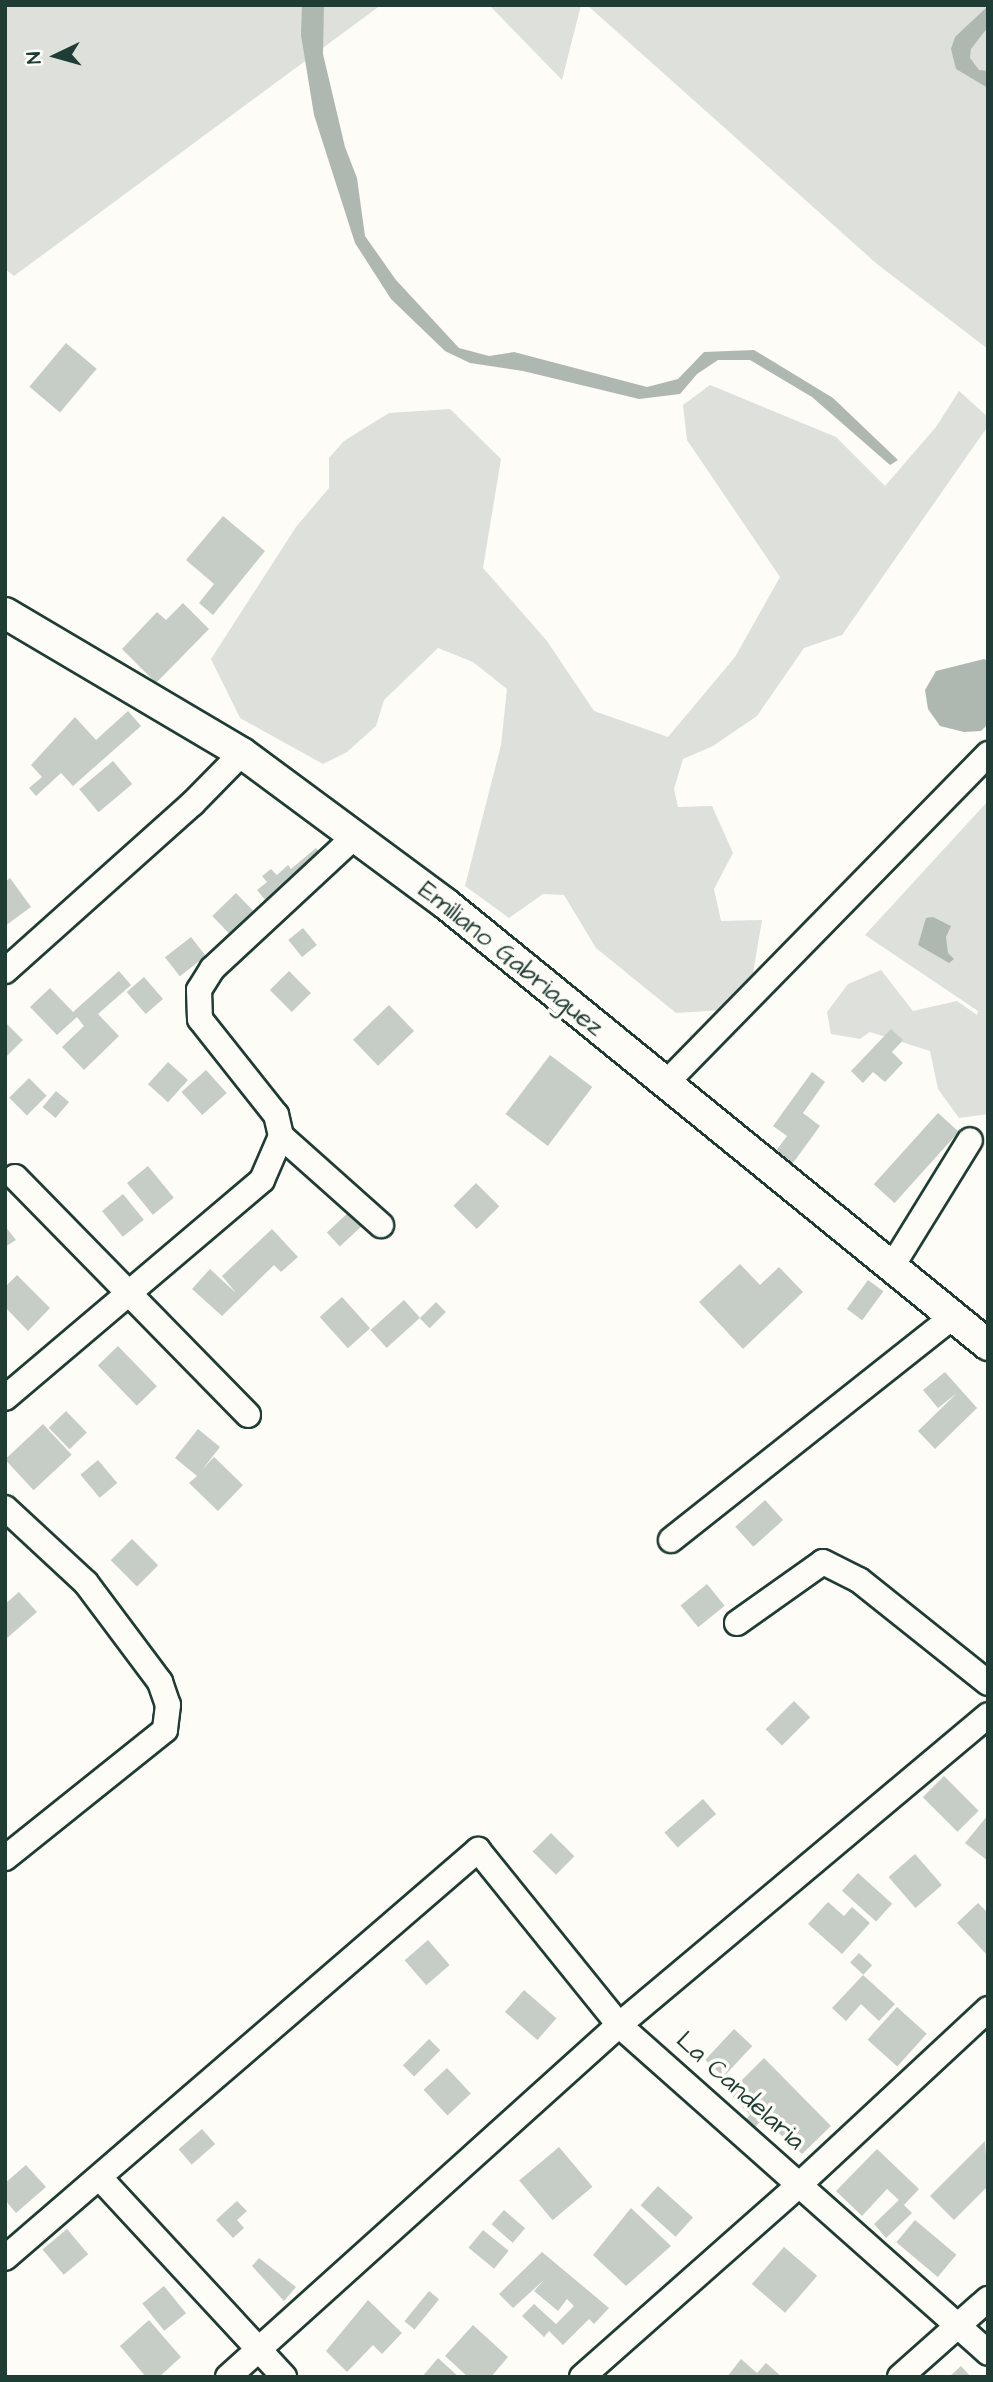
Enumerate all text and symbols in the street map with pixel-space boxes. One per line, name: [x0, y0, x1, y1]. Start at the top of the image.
north arrow: [21, 21, 91, 91]
text: N: [21, 51, 49, 65]
street label: Emiliano Gabriaguez: [412, 875, 610, 1043]
street label: La Candelaria: [669, 2025, 811, 2157]

